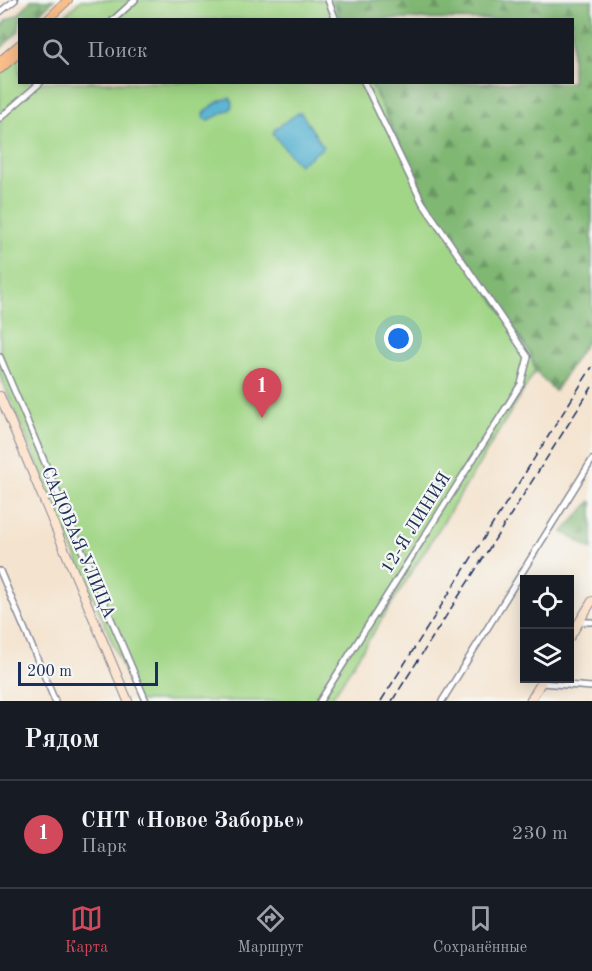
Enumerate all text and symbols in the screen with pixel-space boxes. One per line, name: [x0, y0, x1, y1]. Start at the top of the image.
search box: [18, 18, 574, 84]
icon: search: [39, 35, 72, 68]
text: Поиск: [87, 40, 148, 62]
your location: [384, 324, 413, 353]
pin: 1: [242, 368, 282, 418]
street label: САДОВАЯ УЛИЦА: [38, 464, 118, 622]
street label: 12-Я ЛИНИЯ: [378, 469, 454, 577]
map controls: [520, 575, 574, 683]
button: locate: [520, 575, 574, 629]
button: layers: [520, 629, 574, 683]
scale bar: [18, 659, 158, 686]
text: 200 m: [27, 664, 72, 680]
text: Рядом: [24, 727, 99, 753]
text: СНТ «Новое Заборье»: [81, 810, 305, 832]
text: 1: [38, 824, 49, 844]
text: 230 m: [512, 824, 568, 844]
text: Парк: [81, 837, 127, 857]
tab: Карта: [65, 902, 108, 958]
tab: Маршрут: [238, 902, 303, 958]
tab: Сохранённые: [433, 902, 527, 958]

